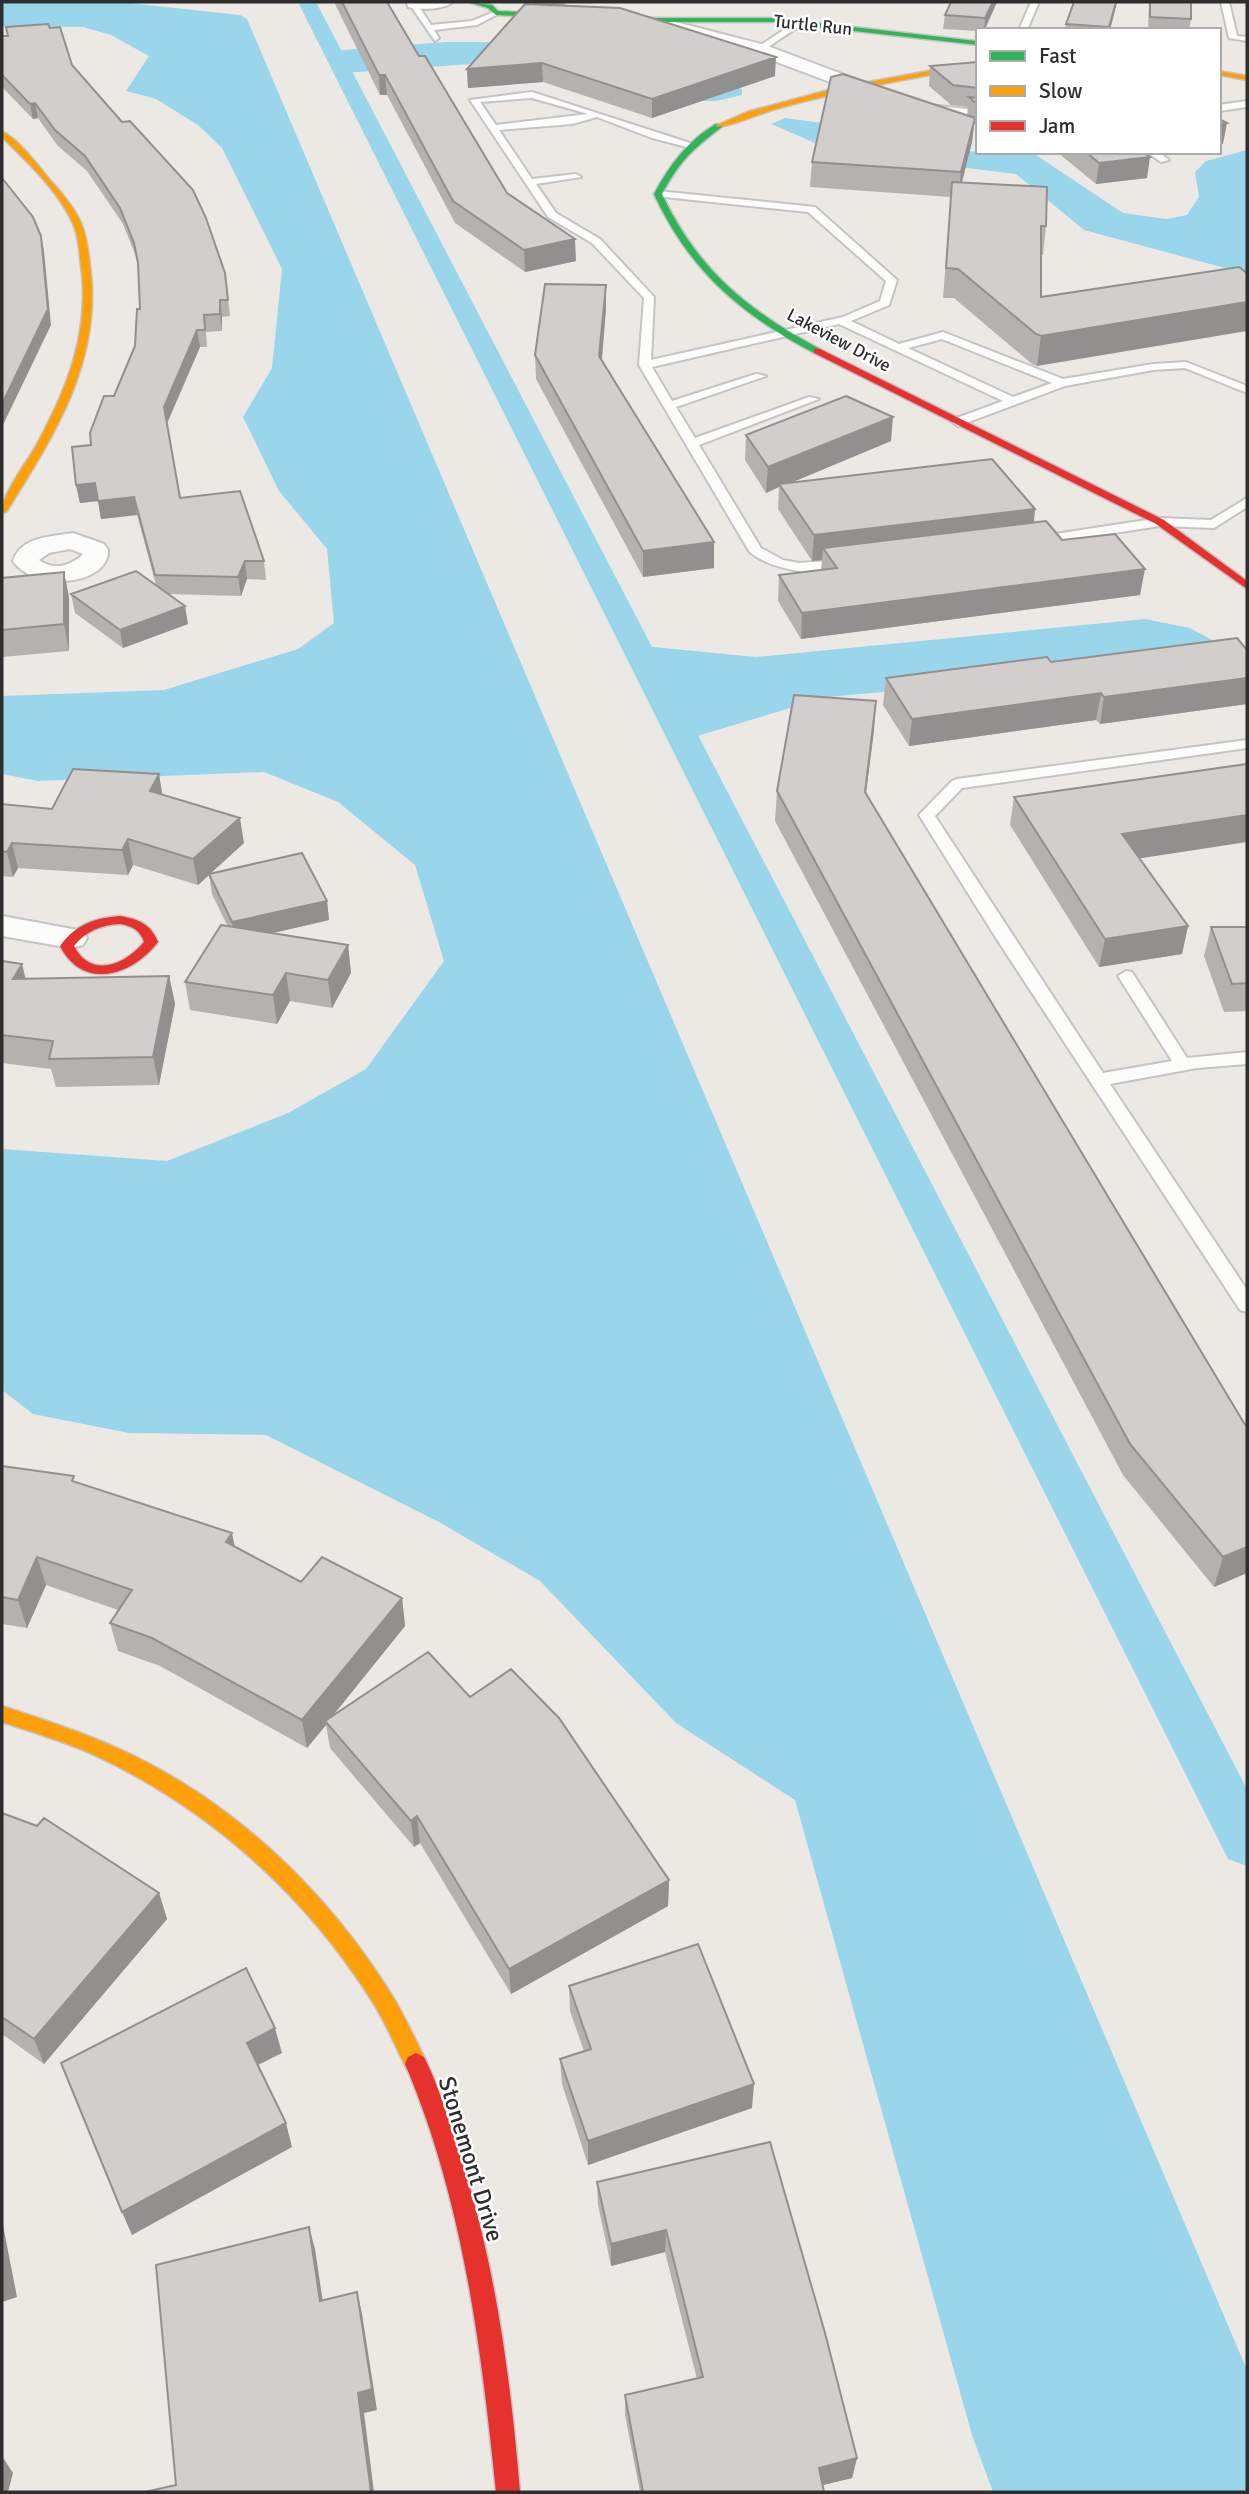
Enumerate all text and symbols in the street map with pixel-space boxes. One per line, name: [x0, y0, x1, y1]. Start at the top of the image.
street label: Turtle Run: [773, 10, 853, 40]
legend: [976, 28, 1221, 154]
text: Fast: [1039, 43, 1076, 69]
text: Slow: [1039, 78, 1083, 104]
text: Jam: [1039, 113, 1075, 139]
street label: Lakeview Drive: [783, 303, 895, 377]
street label: Stonemont Drive: [432, 2073, 510, 2245]

